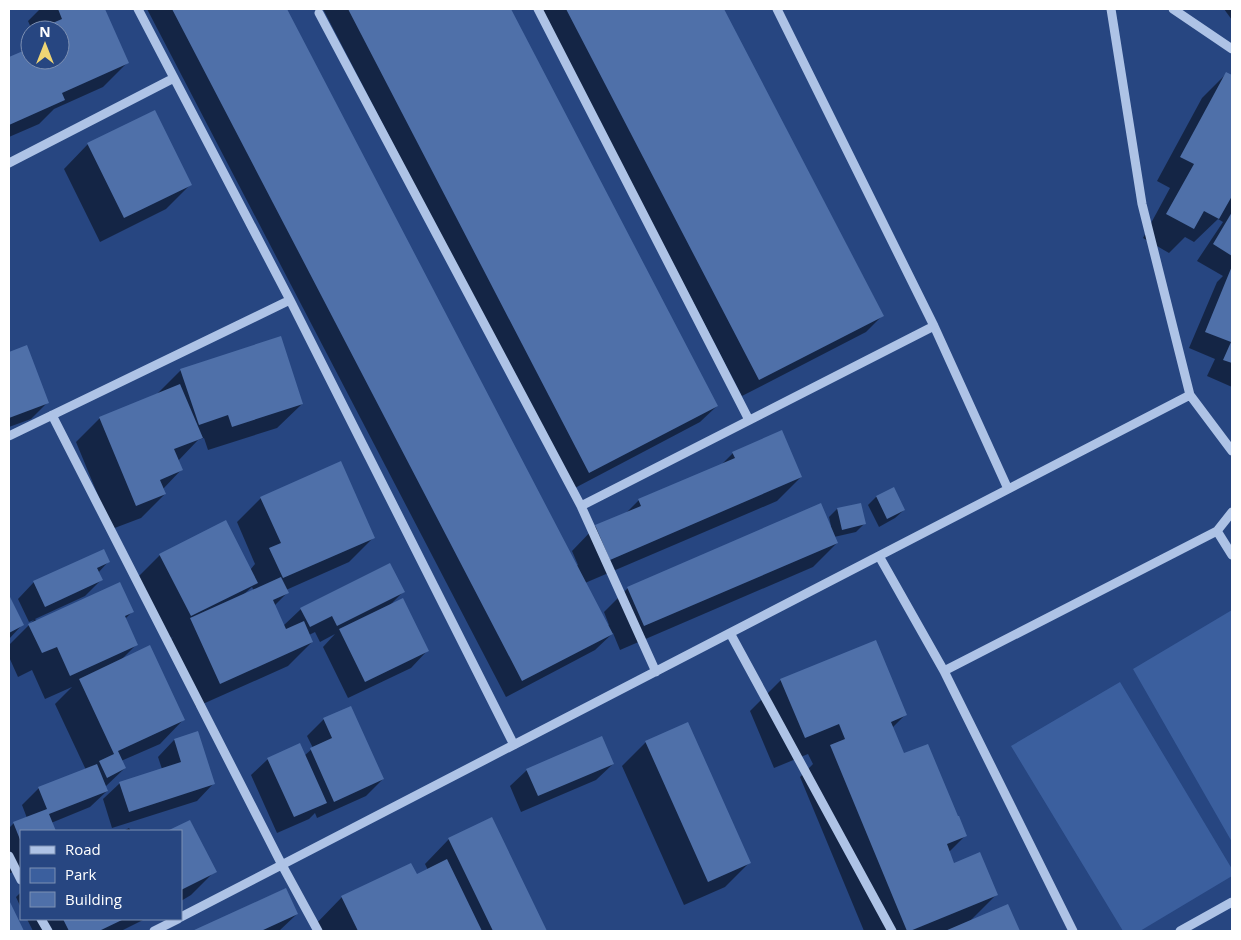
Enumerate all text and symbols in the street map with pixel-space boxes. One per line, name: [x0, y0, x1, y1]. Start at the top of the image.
north arrow: [20, 20, 70, 70]
text: N: [39, 22, 51, 41]
legend: [20, 830, 182, 920]
text: Road: [65, 839, 101, 859]
text: Park: [65, 864, 96, 884]
text: Building: [65, 889, 122, 909]

